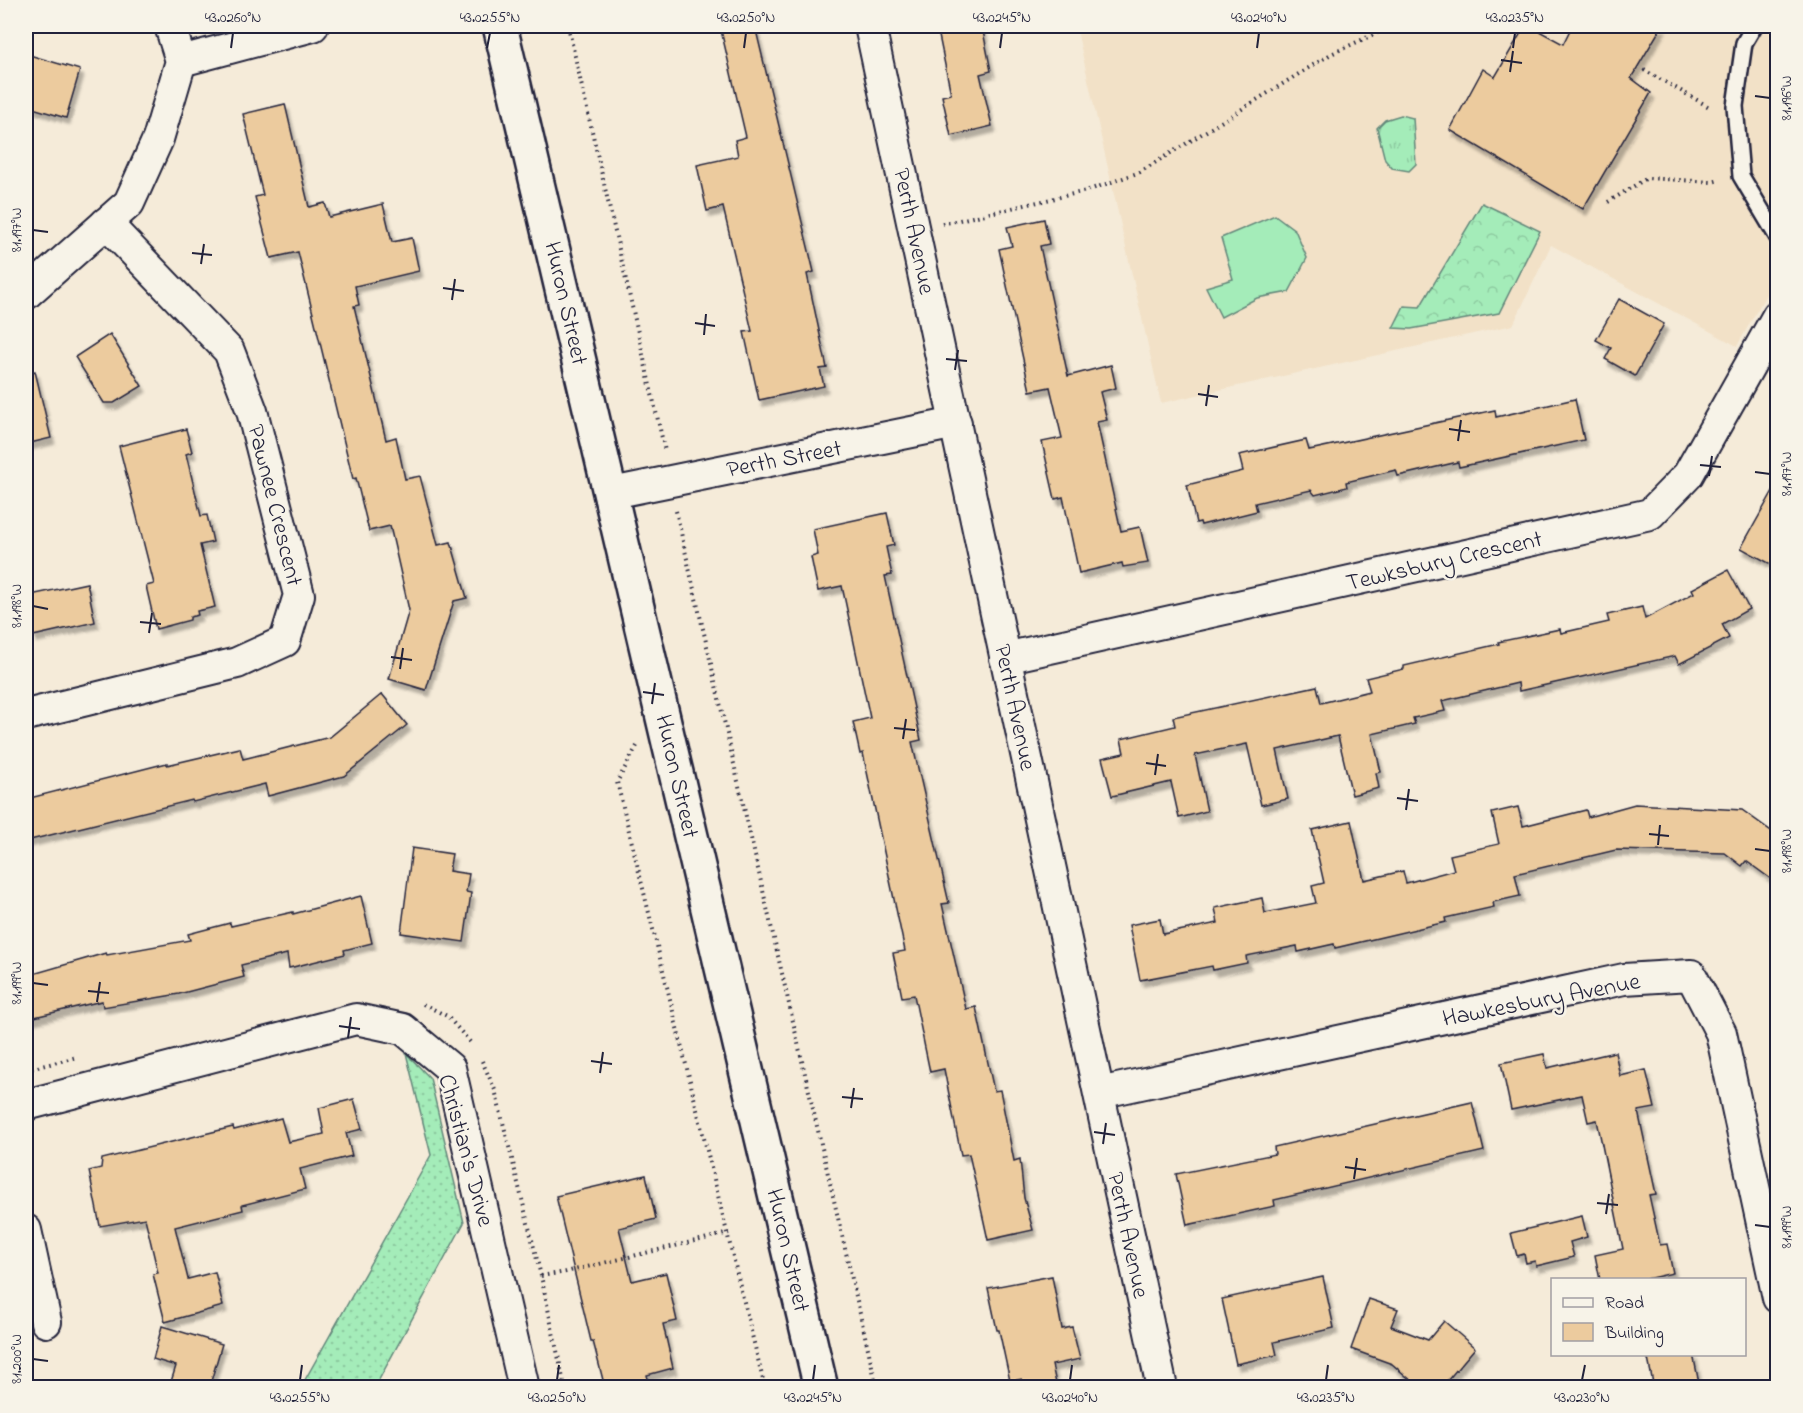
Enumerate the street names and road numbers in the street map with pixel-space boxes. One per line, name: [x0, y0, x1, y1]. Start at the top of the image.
street label: Perth Avenue: [882, 165, 943, 298]
street label: Huron Street: [533, 238, 596, 369]
street label: Pawnee Crescent: [237, 421, 311, 590]
street label: Perth Street: [724, 432, 845, 489]
street label: Tewksbury Crescent: [1343, 523, 1546, 603]
street label: Perth Avenue: [983, 641, 1044, 774]
street label: Huron Street: [644, 711, 707, 842]
street label: Hawkesbury Avenue: [1440, 965, 1644, 1039]
street label: Christian's Drive: [427, 1071, 502, 1231]
street label: Perth Avenue: [1096, 1169, 1157, 1302]
street label: Huron Street: [755, 1185, 818, 1316]

